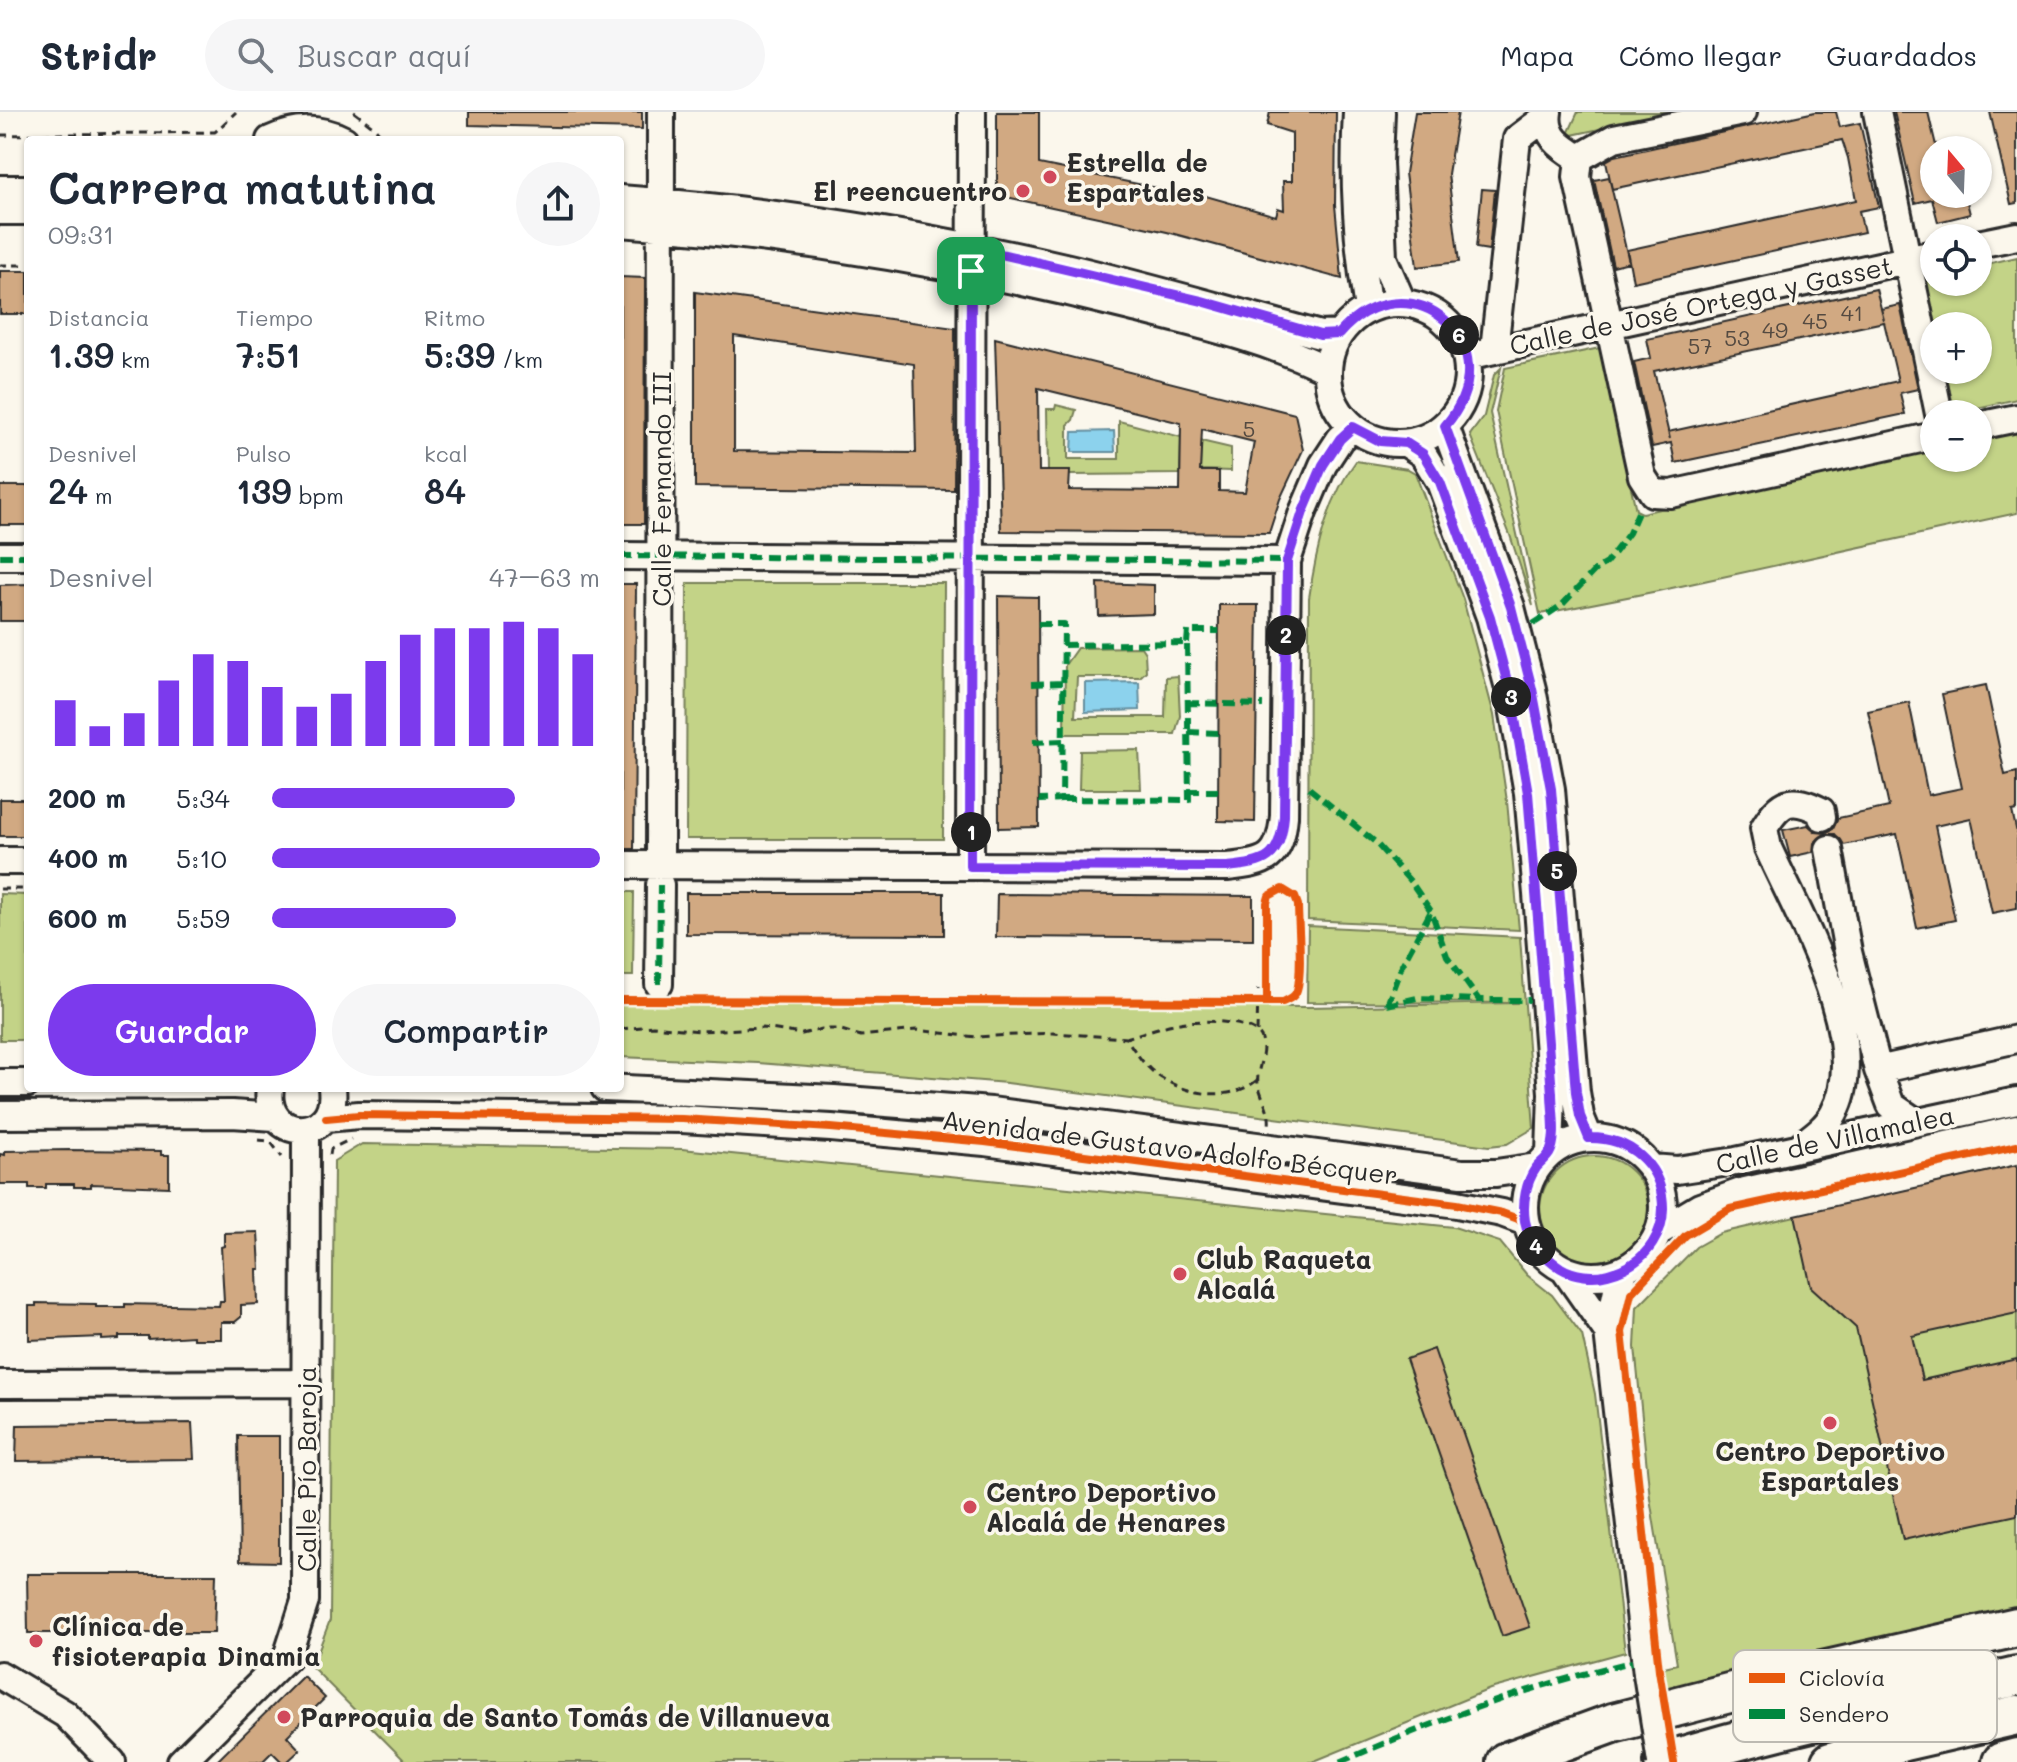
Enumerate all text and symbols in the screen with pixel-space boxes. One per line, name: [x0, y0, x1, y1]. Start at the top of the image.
search box: [205, 19, 765, 91]
text: Stridr: [40, 30, 157, 80]
icon: search: [233, 33, 277, 77]
text: Buscar aquí: [297, 35, 472, 75]
text: Mapa: [1500, 37, 1575, 73]
text: Cómo llegar: [1619, 37, 1782, 73]
text: Guardados: [1826, 37, 1977, 73]
north arrow: [1920, 136, 1992, 208]
map controls: [1920, 136, 1992, 472]
place label: Estrella de Espartales: [1066, 145, 1208, 209]
text: Carrera matutina: [48, 158, 437, 215]
button: share: [516, 162, 600, 246]
marker: Estrella de Espartales: [1041, 168, 1059, 186]
place label: El reencuentro: [813, 174, 1007, 208]
marker: El reencuentro: [1014, 182, 1032, 200]
text: 09:31: [48, 217, 114, 251]
button: locate: [1920, 224, 1992, 296]
pin: [937, 237, 1005, 305]
street label: Calle de José Ortega y Gasset: [1506, 248, 1896, 362]
icon: arrive: [949, 249, 993, 293]
house number: 41: [1841, 298, 1863, 327]
text: Distancia: [48, 303, 150, 332]
text: Tiempo: [236, 303, 313, 332]
text: Ritmo: [424, 303, 485, 332]
house number: 45: [1802, 306, 1828, 335]
button: +: [1920, 312, 1992, 384]
pin: 6: [1439, 315, 1479, 355]
house number: 49: [1762, 315, 1788, 344]
text: 6: [1452, 320, 1466, 349]
house number: 53: [1724, 323, 1750, 352]
house number: 57: [1687, 331, 1713, 360]
text: 1.39: [48, 332, 114, 377]
text: 7:51: [236, 332, 301, 377]
text: 5:39: [424, 332, 495, 377]
text: km: [114, 345, 150, 374]
text: /km: [495, 345, 543, 374]
street label: Calle Fernando III: [644, 371, 678, 607]
button: −: [1920, 400, 1992, 472]
house number: 5: [1243, 414, 1255, 443]
text: Desnivel: [48, 439, 137, 468]
text: Pulso: [236, 439, 291, 468]
text: kcal: [424, 439, 468, 468]
text: 24: [48, 468, 88, 513]
text: 139: [236, 468, 292, 513]
text: 84: [424, 468, 466, 513]
text: m: [88, 481, 113, 510]
text: bpm: [292, 481, 344, 510]
text: Desnivel: [48, 560, 153, 594]
text: 47–63 m: [489, 560, 600, 594]
pin: 2: [1266, 615, 1306, 655]
text: 2: [1280, 620, 1292, 649]
pin: 3: [1491, 677, 1531, 717]
text: 3: [1504, 682, 1518, 711]
text: 200 m: [48, 781, 126, 815]
text: 5:34: [176, 781, 230, 815]
pin: 1: [951, 812, 991, 852]
text: 1: [966, 817, 976, 846]
text: 400 m: [48, 841, 128, 875]
text: 5:10: [176, 841, 227, 875]
pin: 5: [1537, 851, 1577, 891]
text: 5: [1551, 856, 1563, 885]
text: 600 m: [48, 901, 127, 935]
text: 5:59: [176, 901, 230, 935]
button: Guardar: [48, 984, 316, 1076]
button: Compartir: [332, 984, 600, 1076]
street label: Calle de Villamalea: [1713, 1097, 1957, 1181]
street label: Avenida de Gustavo Adolfo Bécquer: [940, 1102, 1400, 1192]
pin: 4: [1516, 1226, 1556, 1266]
text: 4: [1529, 1231, 1543, 1260]
place label: Club Raqueta Alcalá: [1196, 1242, 1372, 1306]
marker: Club Raqueta Alcalá: [1171, 1265, 1189, 1283]
street label: Calle Pío Baroja: [289, 1366, 323, 1572]
marker: Centro Deportivo Espartales: [1821, 1414, 1839, 1432]
place label: Centro Deportivo Espartales: [1715, 1434, 1945, 1498]
place label: Centro Deportivo Alcalá de Henares: [986, 1475, 1226, 1539]
marker: Centro Deportivo Alcalá de Henares: [961, 1498, 979, 1516]
place label: Clínica de fisioterapia Dinamia: [52, 1609, 320, 1673]
marker: Clínica de fisioterapia Dinamia: [27, 1632, 45, 1650]
legend: [1733, 1650, 1997, 1742]
text: Ciclovía: [1799, 1663, 1885, 1692]
text: Sendero: [1799, 1699, 1889, 1728]
place label: Parroquia de Santo Tomás de Villanueva: [300, 1700, 830, 1734]
marker: Parroquia de Santo Tomás de Villanueva: [275, 1708, 293, 1726]

